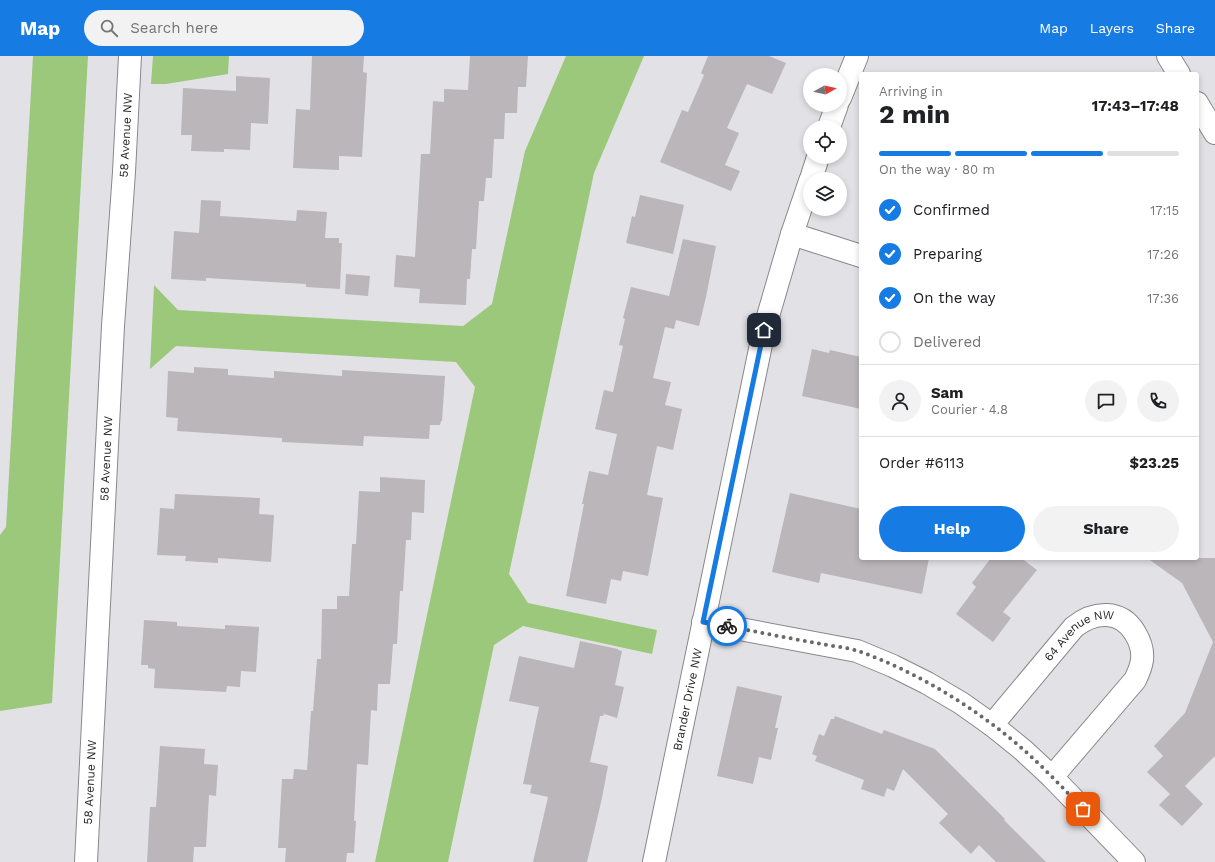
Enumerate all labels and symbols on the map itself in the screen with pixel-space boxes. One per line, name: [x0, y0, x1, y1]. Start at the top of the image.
north arrow: [803, 68, 847, 112]
street label: 58 Avenue NW: [117, 92, 135, 178]
pin: [747, 313, 781, 347]
street label: 58 Avenue NW: [97, 415, 115, 501]
courier: [707, 606, 747, 646]
street label: 64 Avenue NW: [1041, 608, 1115, 664]
street label: Brander Drive NW: [670, 646, 705, 752]
street label: 58 Avenue NW: [81, 739, 99, 825]
pin: [1066, 792, 1100, 826]

